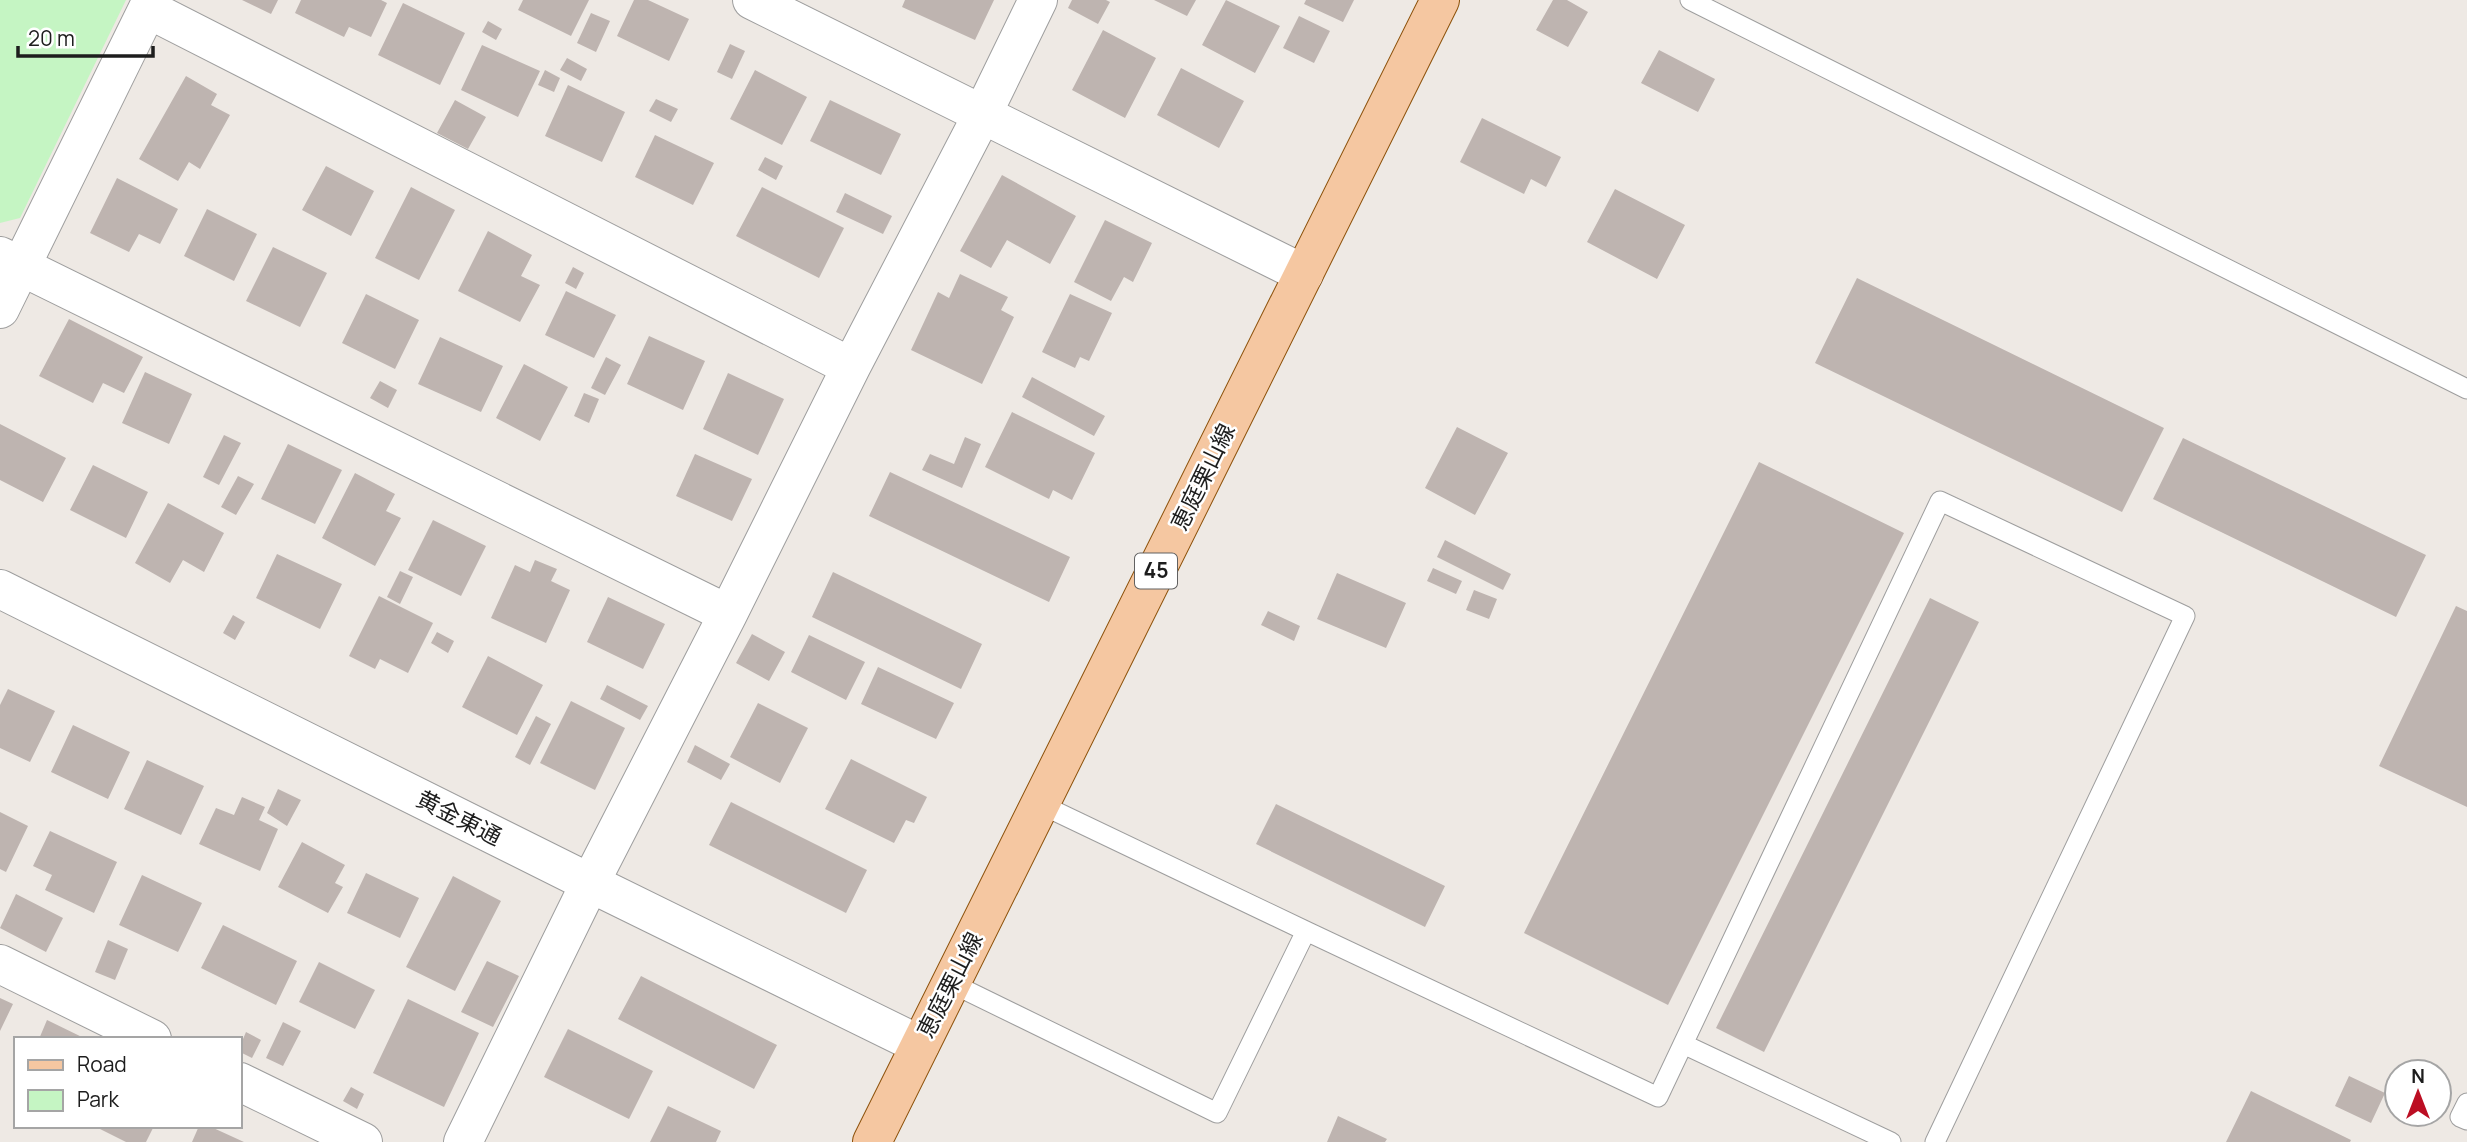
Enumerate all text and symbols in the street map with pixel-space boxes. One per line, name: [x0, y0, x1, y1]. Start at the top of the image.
scale bar: [18, 14, 152, 58]
text: 20 m: [28, 24, 75, 52]
street label: 恵庭栗山線: [1163, 418, 1242, 535]
road number: 45: [1135, 554, 1177, 588]
street label: 黄金東通: [411, 782, 508, 852]
street label: 恵庭栗山線: [909, 926, 989, 1043]
legend: [14, 1037, 242, 1128]
text: Road: [77, 1050, 127, 1078]
north arrow: [2383, 1058, 2453, 1128]
text: N: [2411, 1063, 2425, 1089]
text: Park: [77, 1085, 119, 1113]

